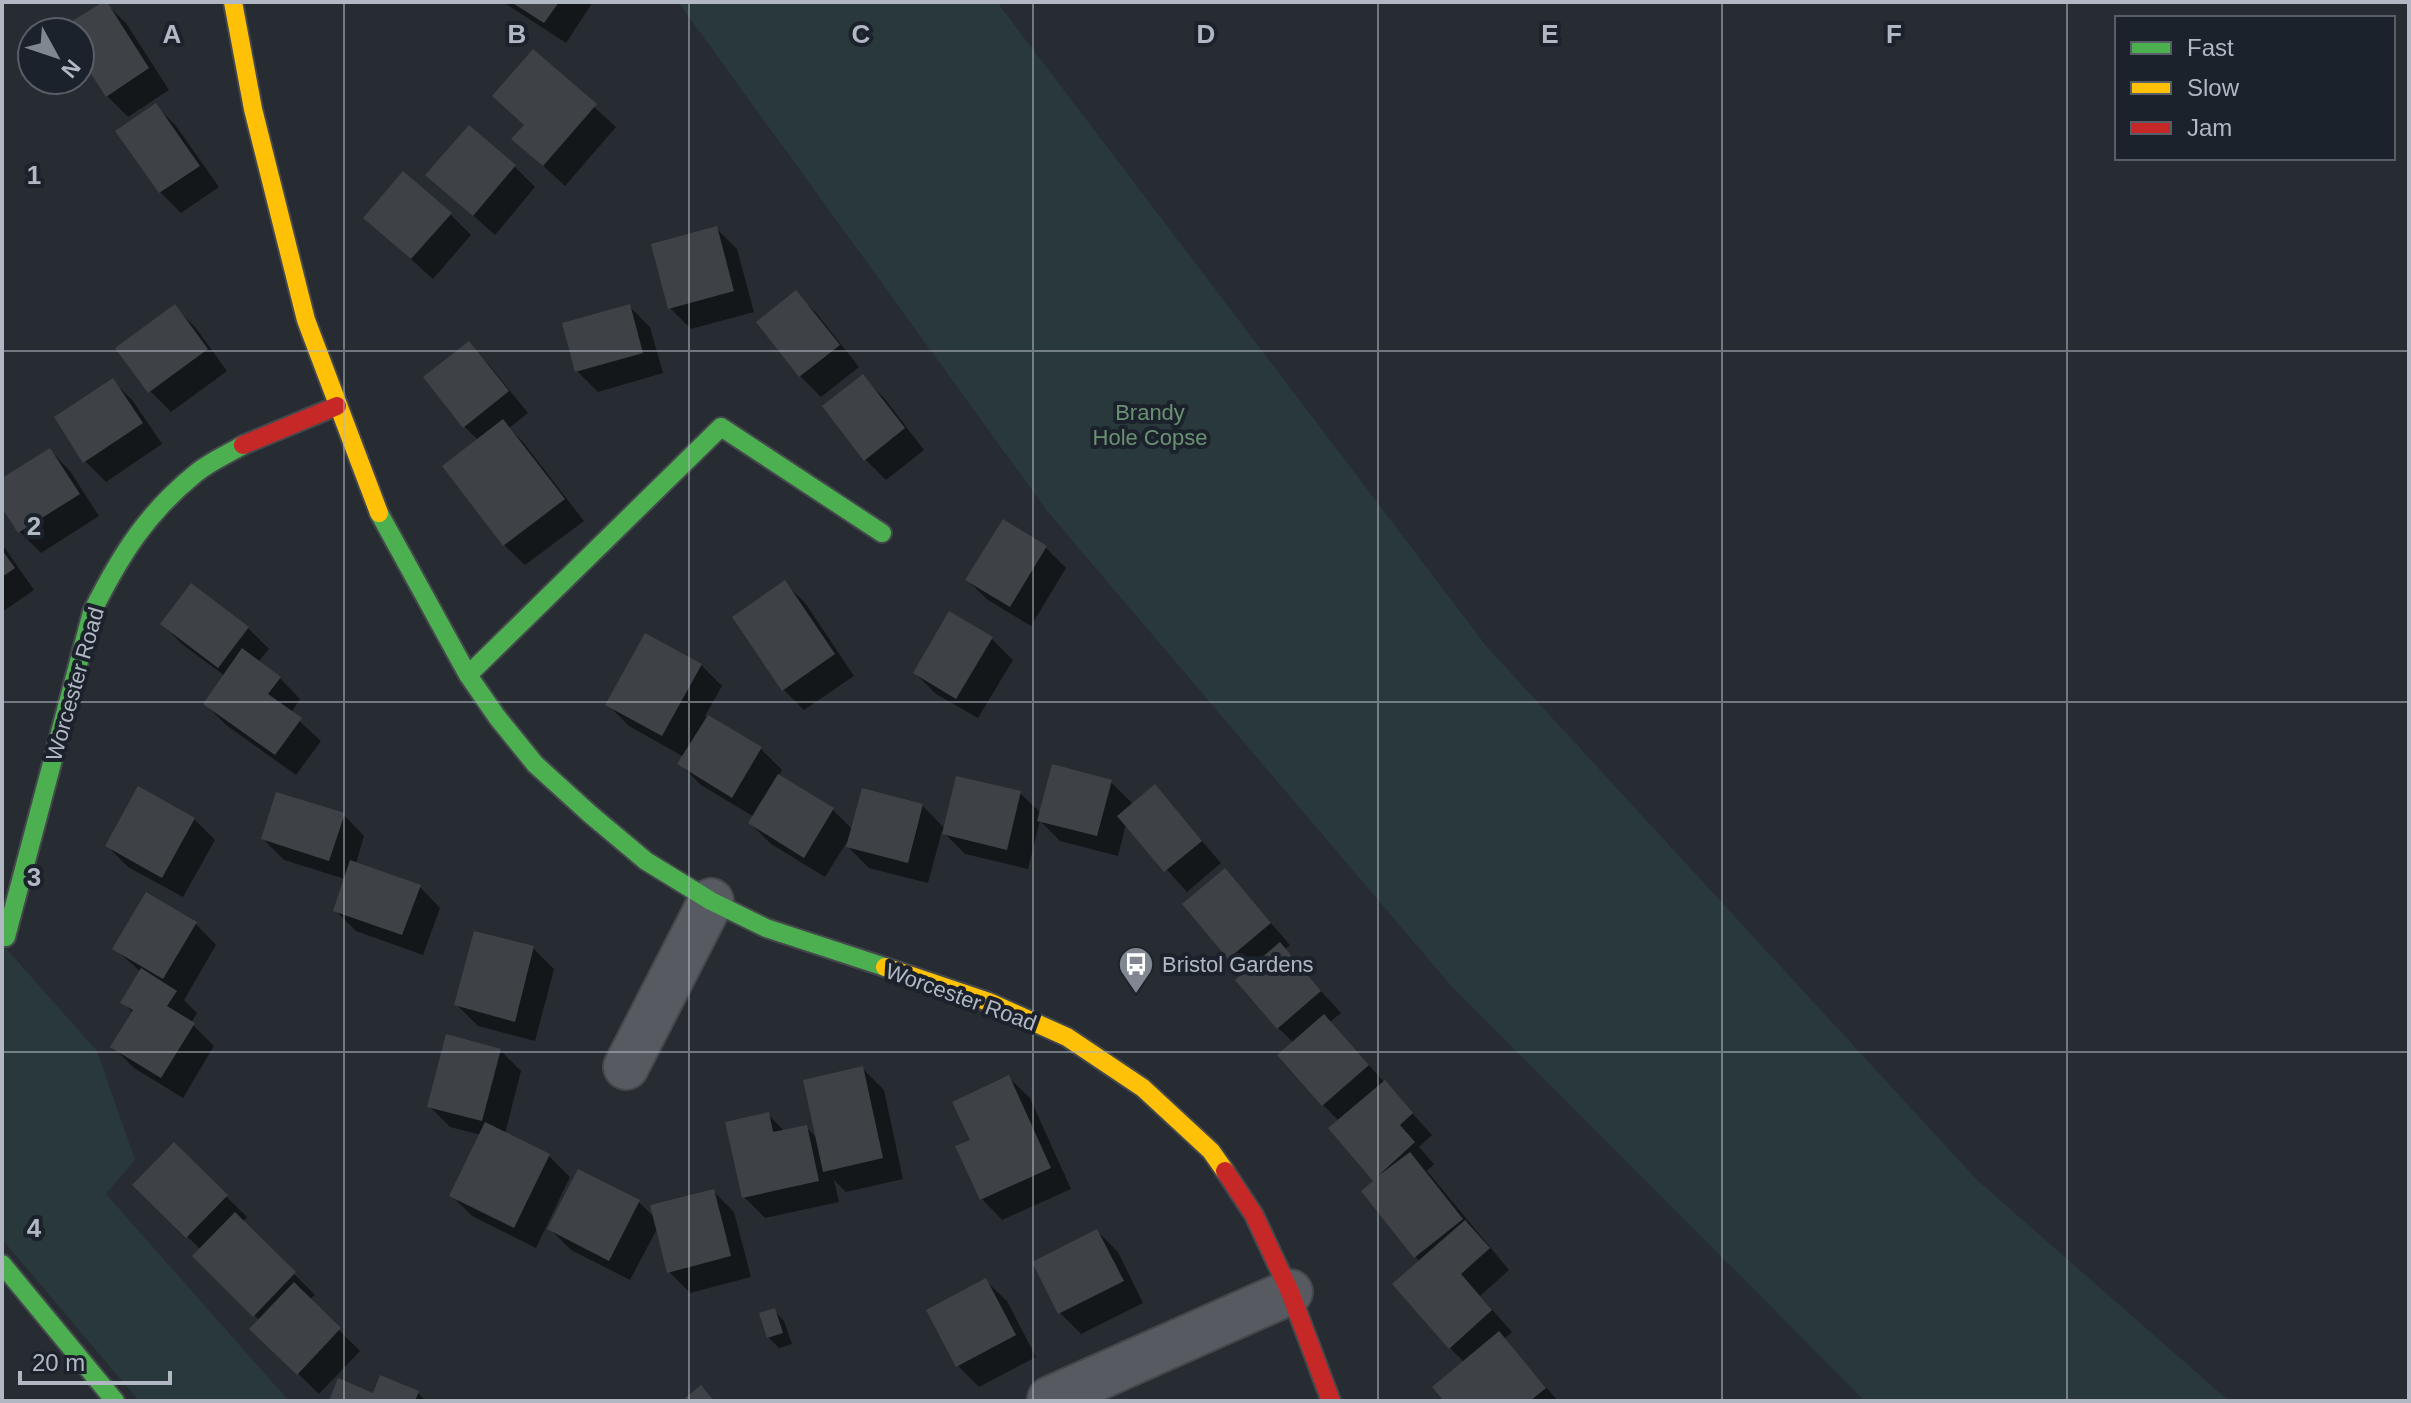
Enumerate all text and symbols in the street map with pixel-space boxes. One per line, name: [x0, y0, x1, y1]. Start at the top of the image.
north arrow: [16, 16, 96, 96]
legend: [2115, 16, 2395, 160]
text: A: [163, 19, 182, 49]
text: B: [508, 19, 526, 49]
text: C: [852, 19, 871, 49]
text: D: [1197, 19, 1215, 49]
text: E: [1541, 19, 1559, 49]
text: F: [1886, 19, 1902, 49]
text: Fast: [2187, 34, 2234, 61]
text: N: [56, 54, 86, 83]
text: Slow: [2187, 74, 2240, 101]
text: Jam: [2187, 114, 2232, 141]
text: 1: [27, 160, 41, 190]
park label: Brandy Hole Copse: [1093, 400, 1207, 450]
text: 2: [27, 511, 41, 541]
street label: Worcester Road: [41, 604, 109, 764]
text: 3: [27, 862, 41, 892]
bus stop icon: Bristol Gardens: [1117, 945, 1155, 995]
place label: Bristol Gardens: [1162, 952, 1314, 977]
street label: Worcester Road: [882, 958, 1040, 1036]
text: 4: [27, 1213, 42, 1243]
scale bar: [20, 1335, 170, 1385]
text: 20 m: [32, 1349, 85, 1376]

